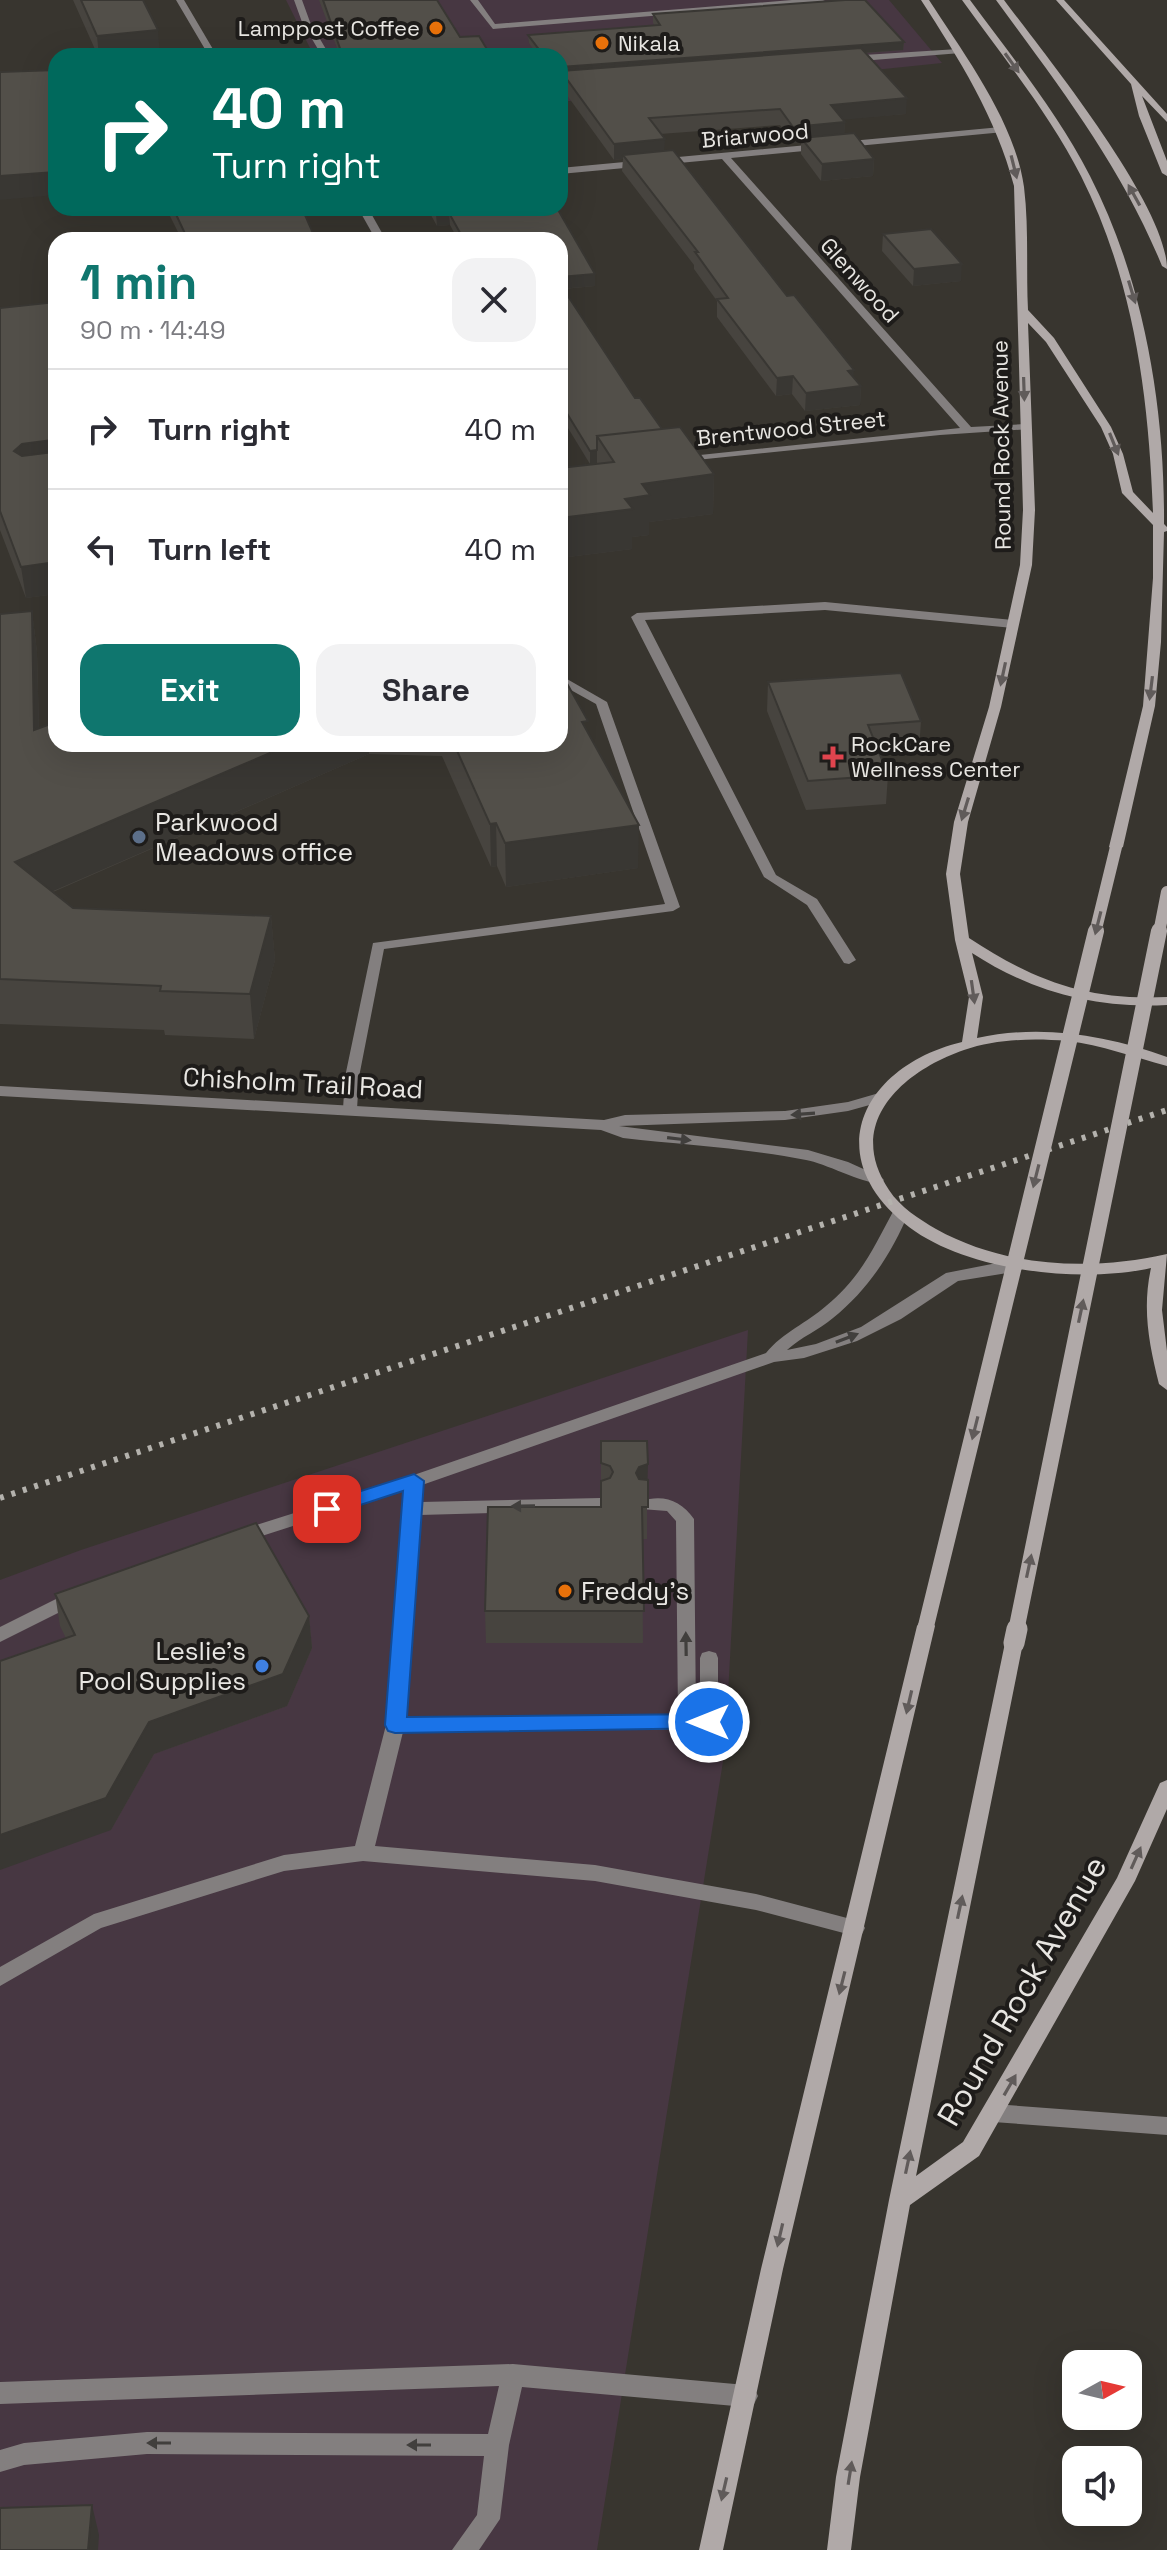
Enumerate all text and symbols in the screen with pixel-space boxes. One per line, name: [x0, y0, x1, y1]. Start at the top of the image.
place label: Lamppost Coffee: [238, 14, 420, 42]
marker: Lamppost Coffee: [427, 19, 445, 37]
place label: Nikala: [618, 29, 681, 57]
marker: Nikala: [593, 34, 611, 52]
one-way arrow: [1004, 52, 1020, 74]
text: 40 m: [212, 73, 346, 144]
icon: right: [80, 80, 184, 184]
street label: Briarwood: [700, 116, 810, 154]
text: Turn right: [212, 143, 381, 189]
one-way arrow: [1009, 154, 1021, 179]
one-way arrow: [1127, 184, 1140, 207]
street label: Glenwood: [814, 232, 906, 328]
text: 1 min: [80, 252, 197, 313]
button: close: [452, 258, 536, 342]
one-way arrow: [1126, 280, 1139, 304]
text: 90 m · 14:49: [80, 313, 226, 347]
street label: Round Rock Avenue: [985, 340, 1017, 550]
one-way arrow: [1018, 377, 1031, 402]
street label: Brentwood Street: [695, 404, 887, 452]
icon: right: [80, 407, 124, 451]
text: Turn right: [148, 410, 291, 449]
text: 40 m: [465, 410, 536, 449]
one-way arrow: [1107, 432, 1120, 456]
icon: left: [80, 527, 124, 571]
text: Turn left: [148, 530, 271, 569]
text: 40 m: [465, 530, 536, 569]
button: Exit: [80, 644, 300, 736]
button: Share: [316, 644, 536, 736]
one-way arrow: [996, 662, 1009, 687]
one-way arrow: [1144, 676, 1157, 701]
place label: RockCare Wellness Center: [851, 730, 1020, 783]
marker: RockCare Wellness Center: [822, 746, 844, 768]
one-way arrow: [958, 797, 971, 821]
place label: Parkwood Meadows office: [155, 805, 353, 869]
marker: Parkwood Meadows office: [130, 828, 148, 846]
one-way arrow: [1091, 911, 1103, 936]
one-way arrow: [967, 980, 980, 1005]
street label: Chisholm Trail Road: [182, 1060, 424, 1106]
one-way arrow: [790, 1108, 815, 1121]
one-way arrow: [667, 1133, 692, 1146]
one-way arrow: [1030, 1163, 1042, 1188]
one-way arrow: [1076, 1299, 1088, 1324]
one-way arrow: [835, 1331, 859, 1344]
one-way arrow: [968, 1416, 980, 1441]
pin: [293, 1475, 361, 1543]
icon: arrive: [305, 1487, 349, 1531]
one-way arrow: [510, 1500, 535, 1513]
one-way arrow: [1024, 1553, 1036, 1578]
place label: Freddy's: [581, 1574, 689, 1608]
marker: Freddy's: [556, 1582, 574, 1600]
one-way arrow: [680, 1631, 692, 1656]
place label: Leslie's Pool Supplies: [78, 1634, 246, 1698]
marker: Leslie's Pool Supplies: [253, 1657, 271, 1675]
position arrow: [667, 1680, 751, 1764]
one-way arrow: [902, 1690, 914, 1715]
one-way arrow: [1129, 1846, 1142, 1870]
street label: Round Rock Avenue: [928, 1849, 1116, 2133]
one-way arrow: [954, 1895, 967, 1920]
one-way arrow: [835, 1970, 847, 1995]
one-way arrow: [1002, 2074, 1016, 2096]
one-way arrow: [902, 2149, 915, 2174]
one-way arrow: [774, 2223, 786, 2248]
north arrow: [1062, 2350, 1142, 2430]
map controls: [1062, 2350, 1142, 2526]
one-way arrow: [146, 2437, 171, 2449]
one-way arrow: [406, 2439, 431, 2451]
button: sound: [1062, 2446, 1142, 2526]
one-way arrow: [844, 2460, 856, 2485]
one-way arrow: [718, 2477, 730, 2502]

